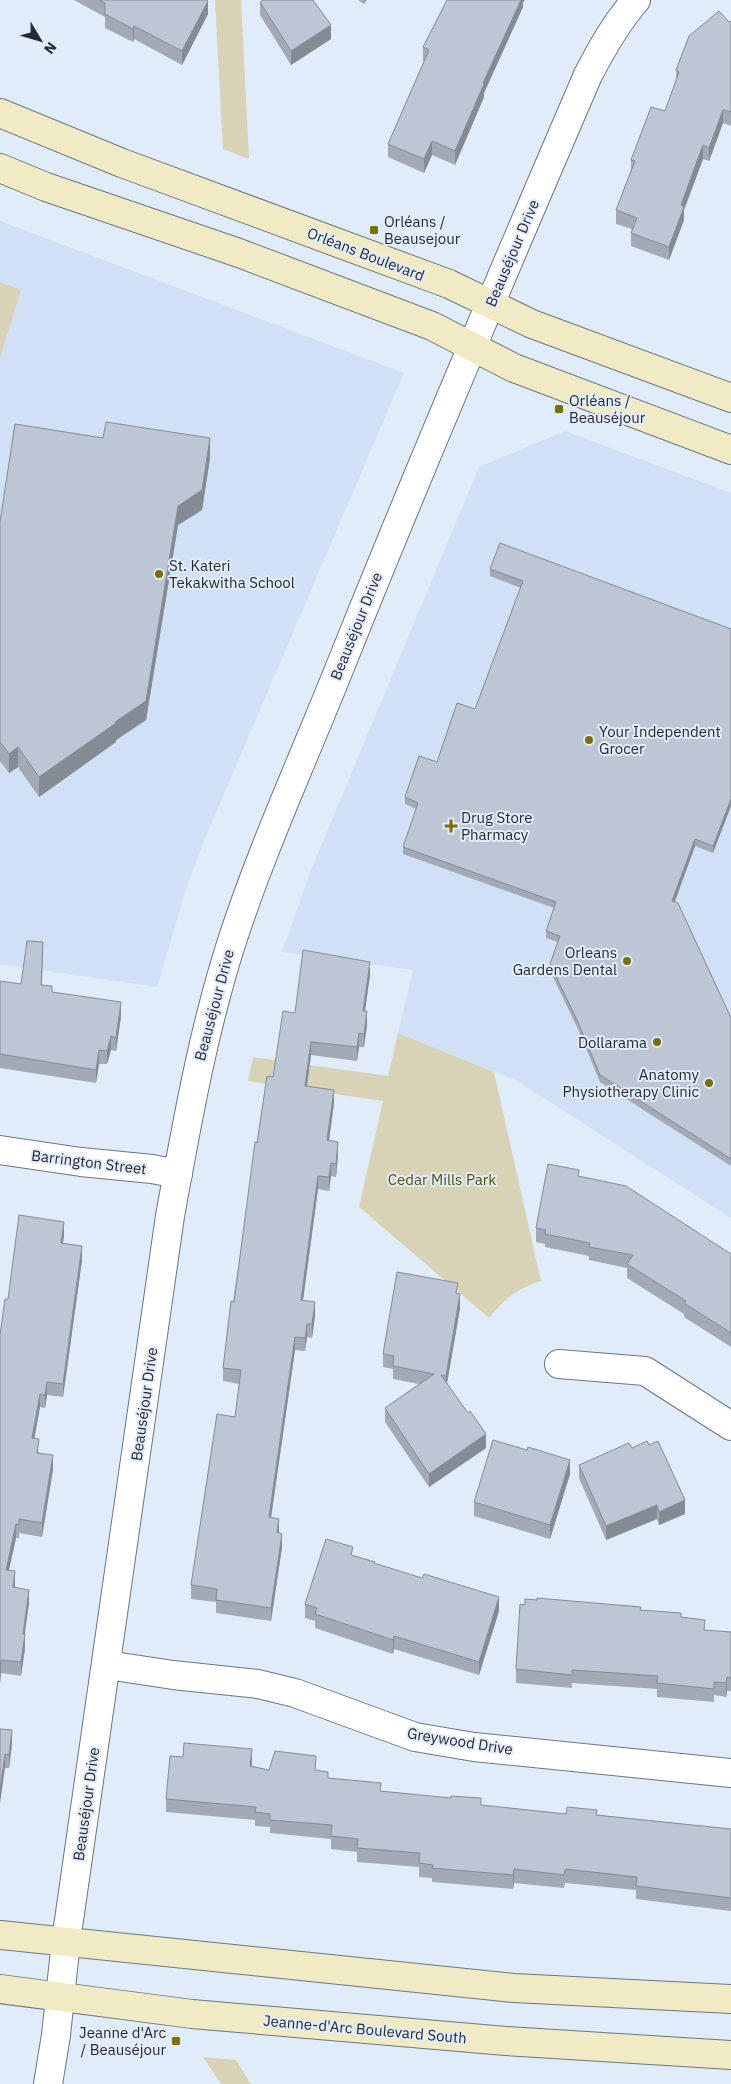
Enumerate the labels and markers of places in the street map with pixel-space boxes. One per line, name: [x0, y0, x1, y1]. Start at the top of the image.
place label: Orléans / Beausejour: [384, 212, 461, 248]
marker: Orléans / Beausejour: [368, 224, 380, 236]
place label: Orléans / Beauséjour: [569, 391, 646, 427]
marker: Orléans / Beauséjour: [553, 403, 565, 415]
place label: St. Kateri Tekakwitha School: [169, 556, 295, 592]
marker: St. Kateri Tekakwitha School: [153, 568, 165, 580]
place label: Your Independent Grocer: [599, 722, 721, 758]
marker: Your Independent Grocer: [583, 734, 595, 746]
place label: Drug Store Pharmacy: [461, 808, 533, 844]
marker: Drug Store Pharmacy: [445, 820, 457, 832]
place label: Orleans Gardens Dental: [513, 943, 617, 979]
marker: Orleans Gardens Dental: [621, 955, 633, 967]
place label: Dollarama: [578, 1033, 647, 1052]
marker: Dollarama: [651, 1036, 663, 1048]
place label: Anatomy Physiotherapy Clinic: [563, 1065, 700, 1101]
marker: Anatomy Physiotherapy Clinic: [703, 1077, 715, 1089]
place label: Jeanne d'Arc / Beauséjour: [79, 2023, 166, 2059]
marker: Jeanne d'Arc / Beauséjour: [170, 2035, 182, 2047]

